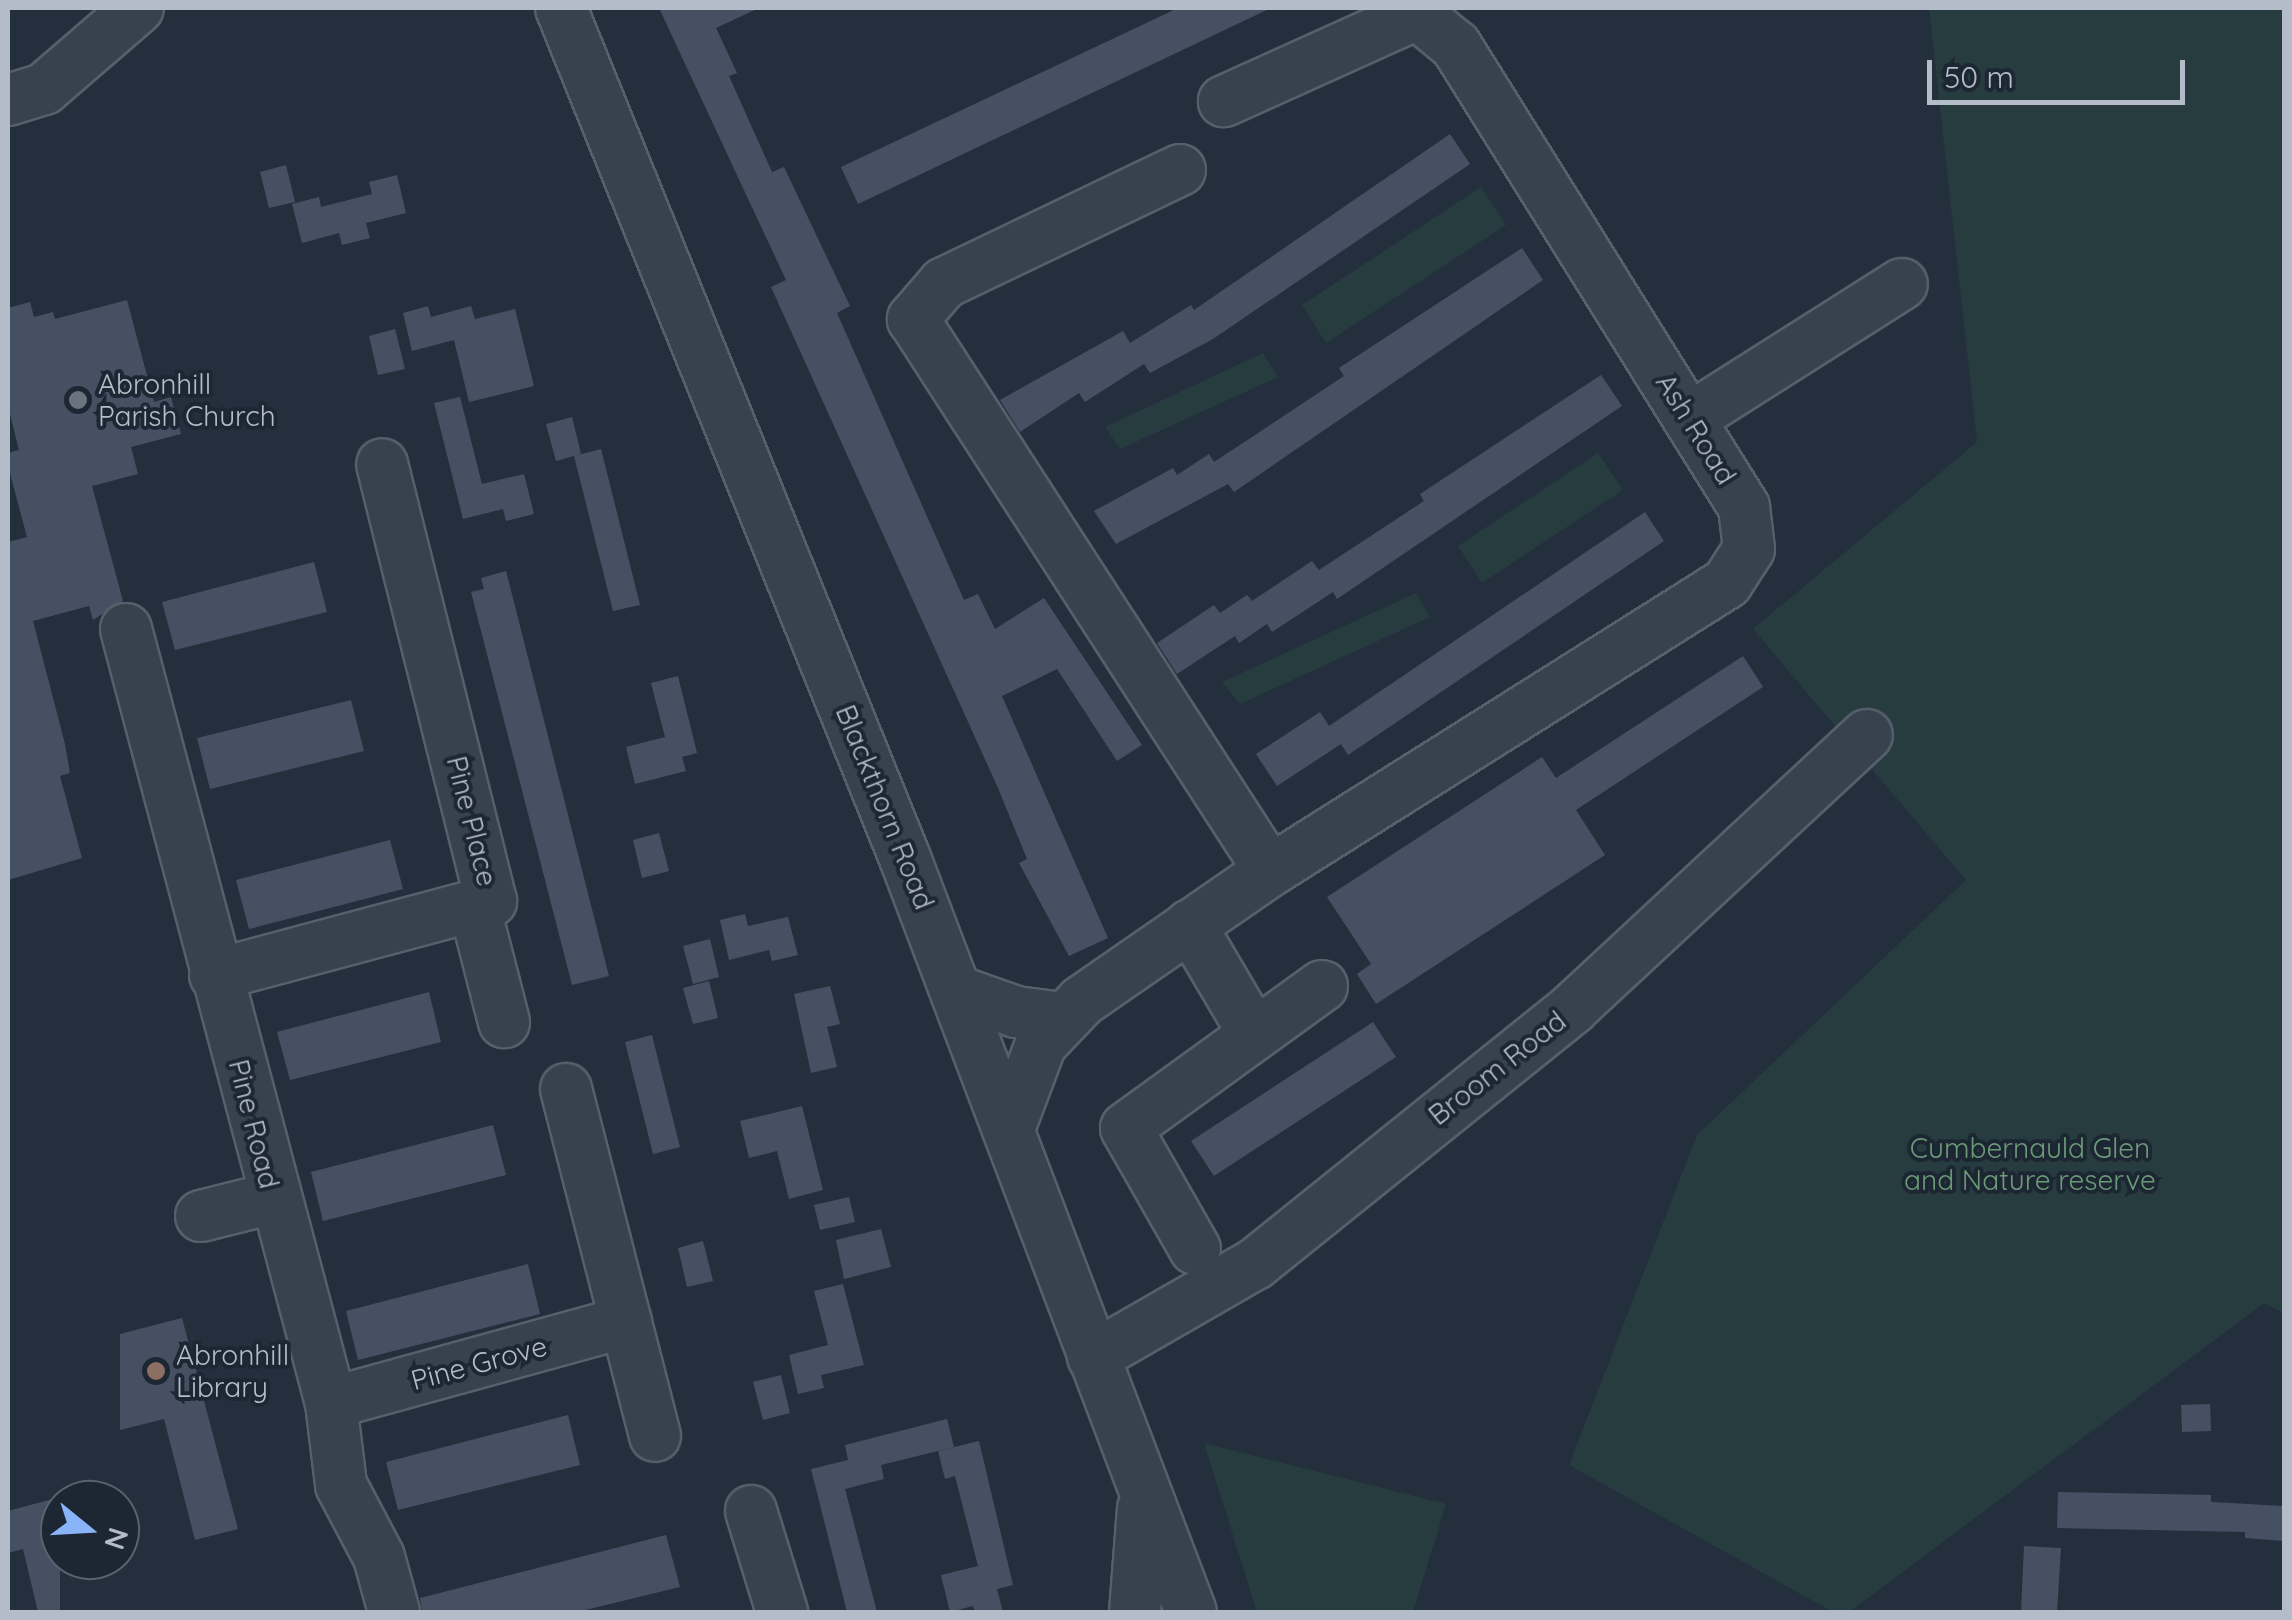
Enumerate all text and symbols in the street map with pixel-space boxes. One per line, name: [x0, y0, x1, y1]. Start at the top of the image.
scale bar: [1932, 40, 2190, 102]
text: 50 m: [1944, 58, 2014, 96]
place label: Abronhill Parish Church: [98, 367, 276, 433]
street label: Ash Road: [1649, 367, 1743, 491]
marker: Abronhill Parish Church: [67, 389, 89, 411]
street label: Blackthorn Road: [829, 700, 941, 914]
street label: Pine Place: [440, 753, 504, 889]
street label: Broom Road: [1422, 1004, 1572, 1132]
street label: Pine Road: [222, 1056, 286, 1192]
park label: Cumbernauld Glen and Nature reserve: [1904, 1131, 2156, 1197]
street label: Pine Grove: [407, 1329, 551, 1397]
place label: Abronhill Library: [176, 1338, 289, 1404]
marker: Abronhill Library: [145, 1360, 167, 1382]
north arrow: [40, 1480, 140, 1580]
text: N: [97, 1524, 137, 1554]

